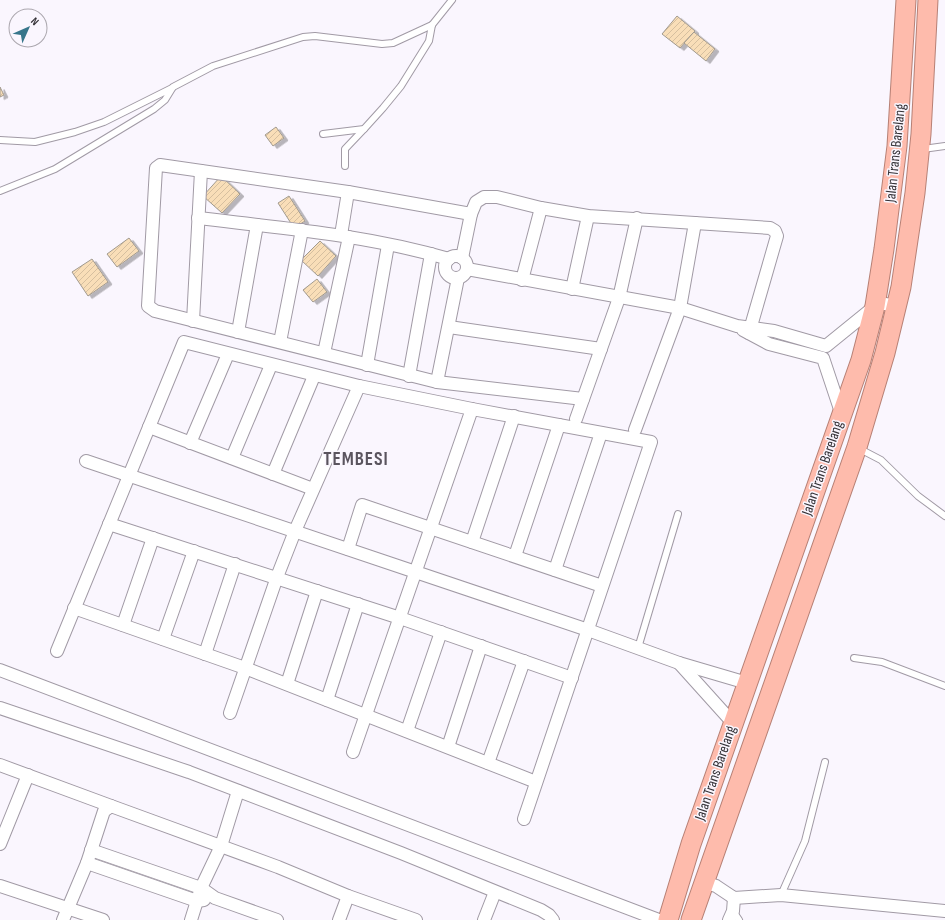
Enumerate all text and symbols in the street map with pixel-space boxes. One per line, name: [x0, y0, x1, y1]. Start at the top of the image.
north arrow: [8, 8, 48, 48]
text: N: [28, 15, 41, 28]
street label: Jalan Trans Barelang: [881, 103, 910, 204]
street label: Jalan Trans Barelang: [797, 418, 848, 519]
district label: TEMBESI: [323, 448, 389, 471]
street label: Jalan Trans Barelang: [690, 723, 741, 824]

